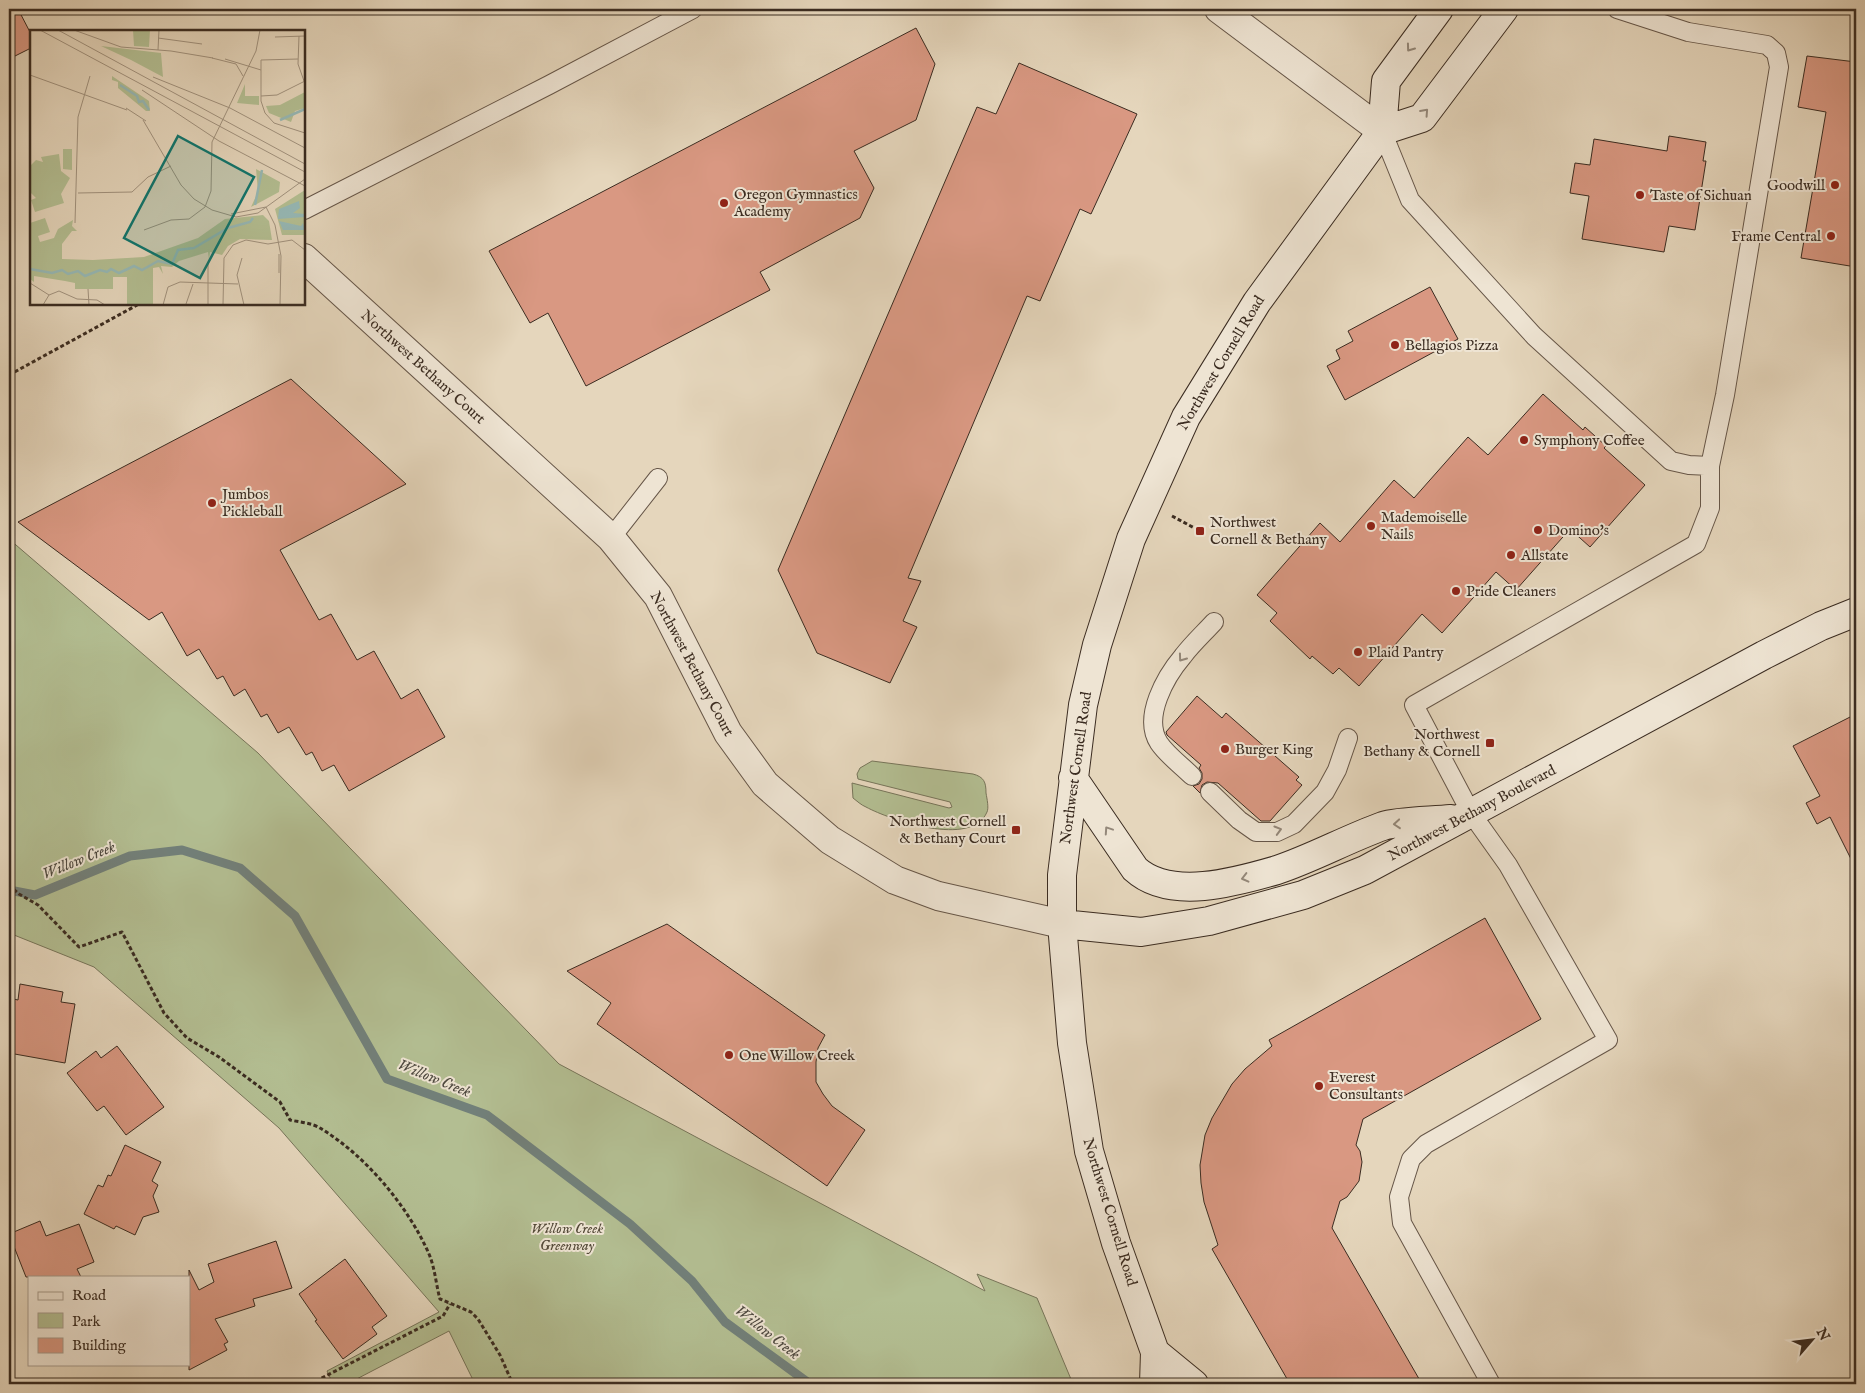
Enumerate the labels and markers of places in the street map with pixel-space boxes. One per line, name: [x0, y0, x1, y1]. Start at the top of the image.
place label: Goodwill: [1767, 176, 1826, 195]
marker: Goodwill: [1829, 179, 1841, 191]
place label: Oregon Gymnastics Academy: [733, 185, 858, 221]
place label: Taste of Sichuan: [1650, 186, 1752, 205]
marker: Taste of Sichuan: [1634, 189, 1646, 201]
marker: Oregon Gymnastics Academy: [718, 197, 730, 209]
place label: Frame Central: [1731, 227, 1822, 246]
marker: Frame Central: [1825, 230, 1837, 242]
place label: Bellagios Pizza: [1405, 336, 1499, 355]
marker: Bellagios Pizza: [1389, 339, 1401, 351]
place label: Symphony Coffee: [1534, 431, 1645, 450]
marker: Symphony Coffee: [1518, 434, 1530, 446]
place label: Jumbos Pickleball: [220, 485, 284, 521]
marker: Jumbos Pickleball: [206, 497, 218, 509]
place label: Mademoiselle Nails: [1381, 508, 1467, 544]
place label: Northwest Cornell & Bethany: [1210, 513, 1327, 549]
marker: Mademoiselle Nails: [1365, 520, 1377, 532]
place label: Domino's: [1548, 521, 1609, 540]
marker: Domino's: [1532, 524, 1544, 536]
marker: Northwest Cornell & Bethany: [1194, 525, 1206, 537]
place label: Allstate: [1520, 546, 1568, 565]
marker: Allstate: [1505, 549, 1517, 561]
place label: Pride Cleaners: [1466, 582, 1556, 601]
marker: Pride Cleaners: [1450, 585, 1462, 597]
place label: Plaid Pantry: [1368, 643, 1444, 662]
marker: Plaid Pantry: [1352, 646, 1364, 658]
place label: Northwest Bethany & Cornell: [1363, 725, 1481, 761]
marker: Northwest Bethany & Cornell: [1484, 737, 1496, 749]
place label: Burger King: [1235, 740, 1314, 759]
marker: Burger King: [1219, 743, 1231, 755]
place label: Northwest Cornell & Bethany Court: [889, 812, 1007, 848]
marker: Northwest Cornell & Bethany Court: [1010, 824, 1022, 836]
place label: One Willow Creek: [739, 1046, 856, 1065]
marker: One Willow Creek: [723, 1049, 735, 1061]
place label: Everest Consultants: [1329, 1068, 1403, 1104]
marker: Everest Consultants: [1313, 1080, 1325, 1092]

